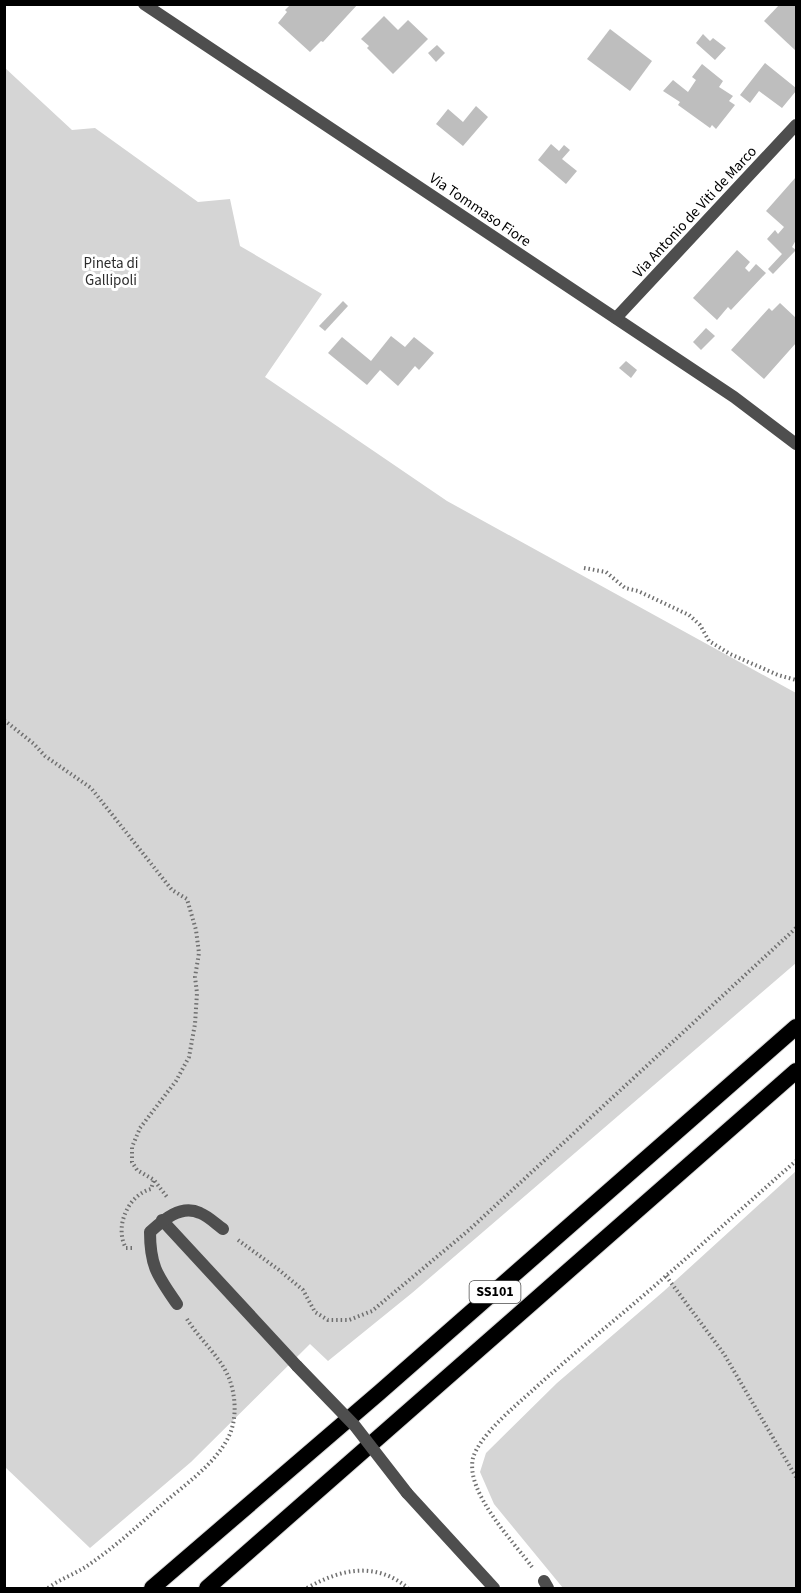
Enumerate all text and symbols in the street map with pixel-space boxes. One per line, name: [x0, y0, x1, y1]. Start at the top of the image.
street label: Via Antonio de Viti de Marco: [628, 141, 762, 283]
street label: Via Tommaso Fiore: [425, 168, 535, 252]
park label: Pineta di Gallipoli: [83, 253, 139, 291]
road number: SS101: [470, 1281, 520, 1303]

